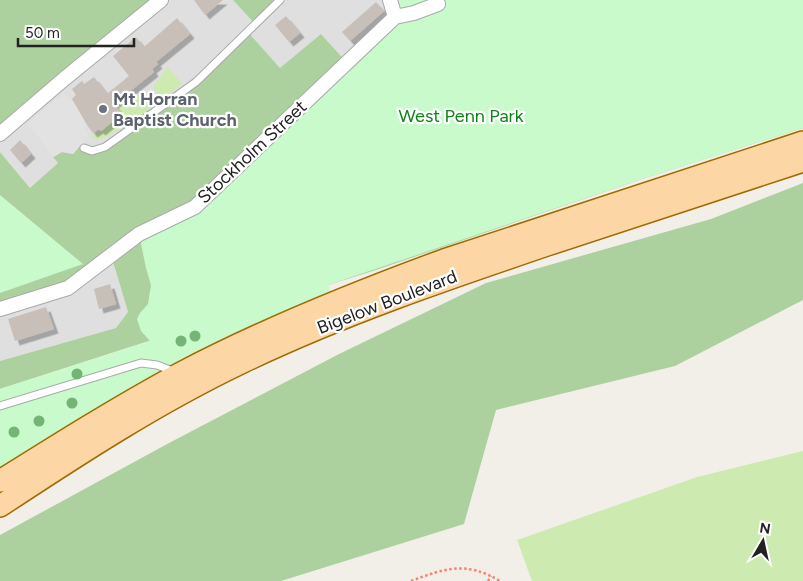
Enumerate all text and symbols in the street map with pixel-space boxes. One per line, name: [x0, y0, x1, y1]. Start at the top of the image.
scale bar: [18, 15, 134, 47]
text: 50 m: [25, 24, 60, 42]
place label: Mt Horran Baptist Church: [113, 88, 237, 131]
street label: Stockholm Street: [193, 96, 311, 208]
marker: Mt Horran Baptist Church: [97, 103, 109, 115]
park label: West Penn Park: [399, 105, 524, 127]
street label: Bigelow Boulevard: [314, 265, 460, 339]
north arrow: [738, 516, 788, 566]
text: N: [758, 519, 772, 538]

